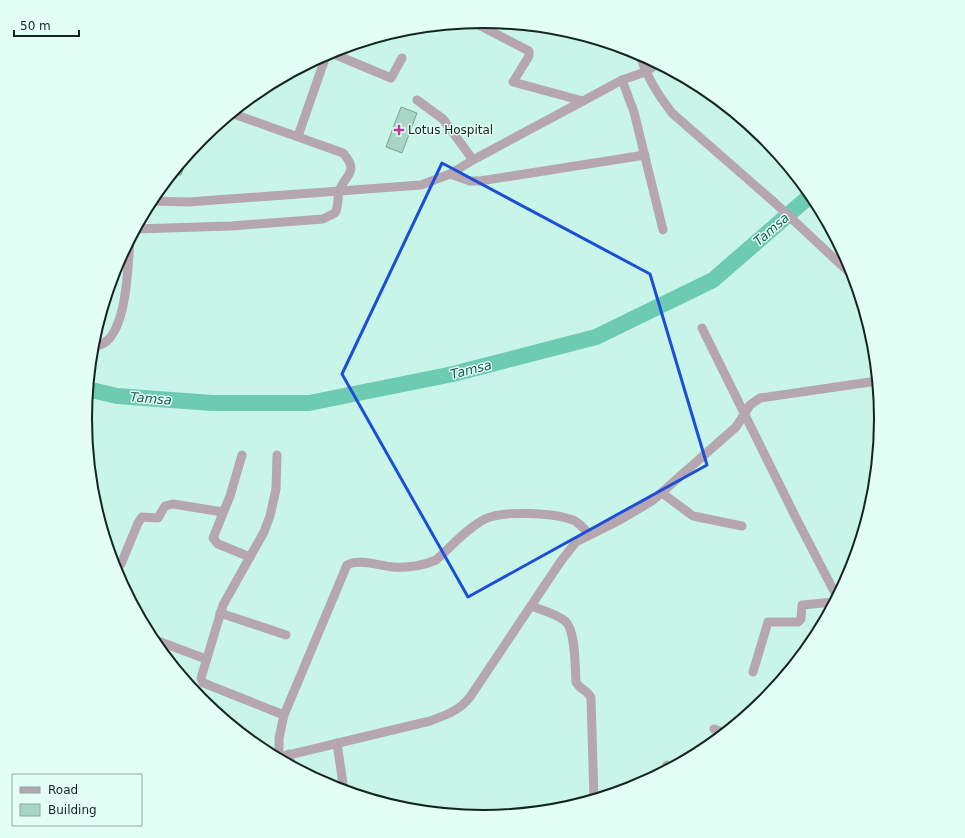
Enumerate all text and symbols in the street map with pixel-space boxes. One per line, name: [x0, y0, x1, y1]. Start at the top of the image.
scale bar: [14, 12, 79, 38]
text: 50 m: [20, 19, 51, 33]
place label: Lotus Hospital: [408, 123, 493, 137]
marker: Lotus Hospital: [393, 124, 405, 136]
water label: Tamsa: [751, 210, 792, 249]
water label: Tamsa: [449, 357, 493, 382]
water label: Tamsa: [129, 389, 173, 408]
legend: [12, 774, 142, 826]
text: Road: [48, 783, 78, 797]
text: Building: [48, 803, 97, 817]

